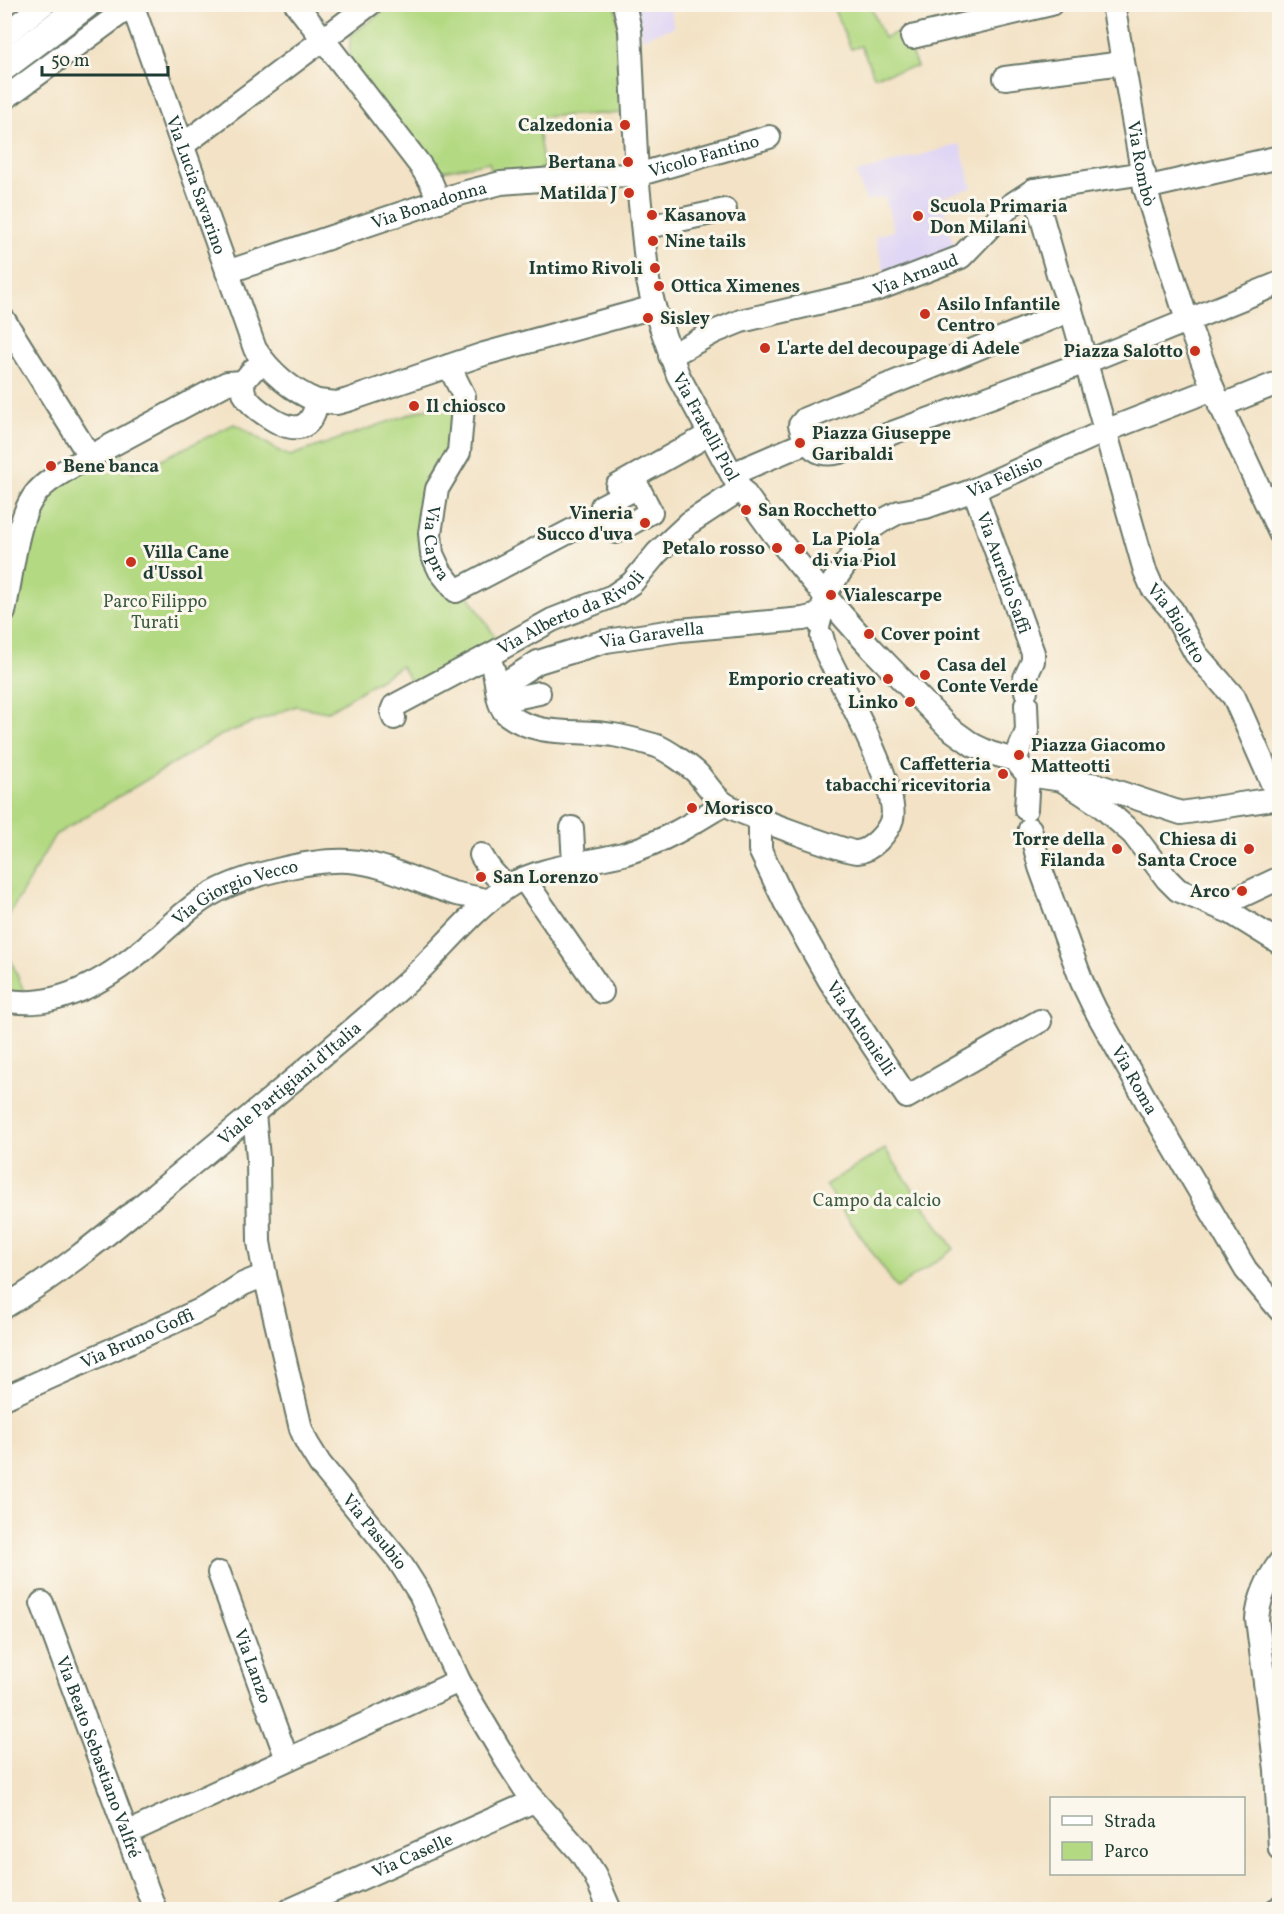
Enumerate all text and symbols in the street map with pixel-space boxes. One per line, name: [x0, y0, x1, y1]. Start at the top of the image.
scale bar: [42, 39, 168, 77]
text: 50 m: [51, 49, 90, 74]
street label: Via Lucia Savarino: [159, 112, 231, 258]
place label: Calzedonia: [518, 114, 613, 139]
marker: Calzedonia: [618, 118, 632, 132]
street label: Via Rombò: [1120, 119, 1161, 210]
street label: Vicolo Fantino: [646, 129, 762, 185]
place label: Bertana: [548, 151, 616, 176]
marker: Bertana: [621, 155, 635, 169]
street label: Via Bonadonna: [368, 176, 490, 237]
place label: Matilda J: [540, 182, 617, 207]
marker: Matilda J: [622, 186, 636, 200]
place label: Scuola Primaria Don Milani: [930, 195, 1068, 241]
place label: Kasanova: [664, 204, 746, 229]
marker: Kasanova: [645, 208, 659, 222]
marker: Scuola Primaria Don Milani: [911, 209, 925, 223]
place label: Nine tails: [665, 230, 746, 255]
marker: Nine tails: [646, 234, 660, 248]
street label: Via Arnaud: [870, 248, 962, 304]
place label: Intimo Rivoli: [529, 257, 643, 282]
marker: Intimo Rivoli: [648, 261, 662, 275]
place label: Ottica Ximenes: [671, 275, 800, 300]
marker: Ottica Ximenes: [652, 279, 666, 293]
place label: Asilo Infantile Centro: [937, 293, 1060, 339]
place label: Sisley: [660, 307, 710, 332]
marker: Asilo Infantile Centro: [918, 307, 932, 321]
marker: Sisley: [641, 311, 655, 325]
place label: L'arte del decoupage di Adele: [777, 337, 1020, 362]
place label: Piazza Salotto: [1064, 340, 1183, 365]
marker: L'arte del decoupage di Adele: [758, 341, 772, 355]
marker: Piazza Salotto: [1188, 344, 1202, 358]
street label: Via Fratelli Piol: [665, 368, 744, 486]
place label: Il chiosco: [426, 395, 506, 420]
marker: Il chiosco: [407, 399, 421, 413]
place label: Piazza Giuseppe Garibaldi: [812, 422, 951, 468]
marker: Piazza Giuseppe Garibaldi: [793, 436, 807, 450]
street label: Via Felisio: [964, 450, 1047, 505]
place label: Bene banca: [63, 455, 159, 480]
marker: Bene banca: [44, 459, 58, 473]
place label: San Rocchetto: [758, 499, 877, 524]
place label: Vineria Succo d'uva: [537, 502, 633, 548]
street label: Via Capra: [416, 503, 454, 587]
marker: San Rocchetto: [739, 503, 753, 517]
street label: Via Aurelio Saffi: [969, 509, 1036, 638]
marker: Vineria Succo d'uva: [638, 516, 652, 530]
place label: La Piola di via Piol: [812, 528, 896, 574]
place label: Petalo rosso: [662, 537, 765, 562]
place label: Villa Cane d'Ussol: [143, 541, 229, 587]
marker: Petalo rosso: [770, 541, 784, 555]
marker: La Piola di via Piol: [793, 542, 807, 556]
marker: Villa Cane d'Ussol: [124, 555, 138, 569]
street label: Via Alberto da Rivoli: [493, 566, 651, 662]
street label: Via Bioletto: [1140, 578, 1210, 670]
place label: Vialescarpe: [843, 584, 942, 609]
marker: Vialescarpe: [824, 588, 838, 602]
park label: Parco Filippo Turati: [103, 590, 207, 636]
street label: Via Garavella: [597, 617, 705, 656]
place label: Cover point: [881, 623, 980, 648]
marker: Cover point: [862, 627, 876, 641]
place label: Casa del Conte Verde: [937, 654, 1038, 700]
place label: Emporio creativo: [728, 668, 876, 693]
marker: Casa del Conte Verde: [918, 668, 932, 682]
marker: Emporio creativo: [881, 672, 895, 686]
place label: Linko: [848, 691, 898, 716]
marker: Linko: [903, 695, 917, 709]
place label: Piazza Giacomo Matteotti: [1031, 734, 1166, 780]
marker: Piazza Giacomo Matteotti: [1012, 748, 1026, 762]
place label: Caffetteria tabacchi ricevitoria: [826, 753, 991, 799]
marker: Caffetteria tabacchi ricevitoria: [996, 767, 1010, 781]
place label: Morisco: [704, 797, 773, 822]
marker: Morisco: [685, 801, 699, 815]
place label: Torre della Filanda: [1012, 828, 1105, 874]
place label: Chiesa di Santa Croce: [1137, 828, 1237, 874]
marker: Torre della Filanda: [1110, 842, 1124, 856]
marker: Chiesa di Santa Croce: [1242, 842, 1256, 856]
street label: Via Giorgio Vecco: [167, 855, 301, 932]
place label: San Lorenzo: [493, 866, 598, 891]
marker: San Lorenzo: [474, 870, 488, 884]
place label: Arco: [1190, 880, 1230, 905]
marker: Arco: [1235, 884, 1249, 898]
street label: Via Antonielli: [819, 976, 901, 1081]
street label: Viale Partigiani d'Italia: [213, 1017, 367, 1152]
street label: Via Roma: [1104, 1041, 1163, 1120]
park label: Campo da calcio: [813, 1189, 941, 1214]
street label: Via Bruno Goffi: [77, 1303, 199, 1376]
street label: Via Pasubio: [335, 1489, 413, 1575]
street label: Via Lanzo: [226, 1626, 277, 1707]
street label: Via Beato Sebastiano Valfré: [49, 1653, 146, 1862]
legend: [1050, 1797, 1245, 1875]
text: Strada: [1104, 1810, 1156, 1835]
street label: Via Caselle: [369, 1828, 457, 1886]
text: Parco: [1104, 1840, 1149, 1865]

